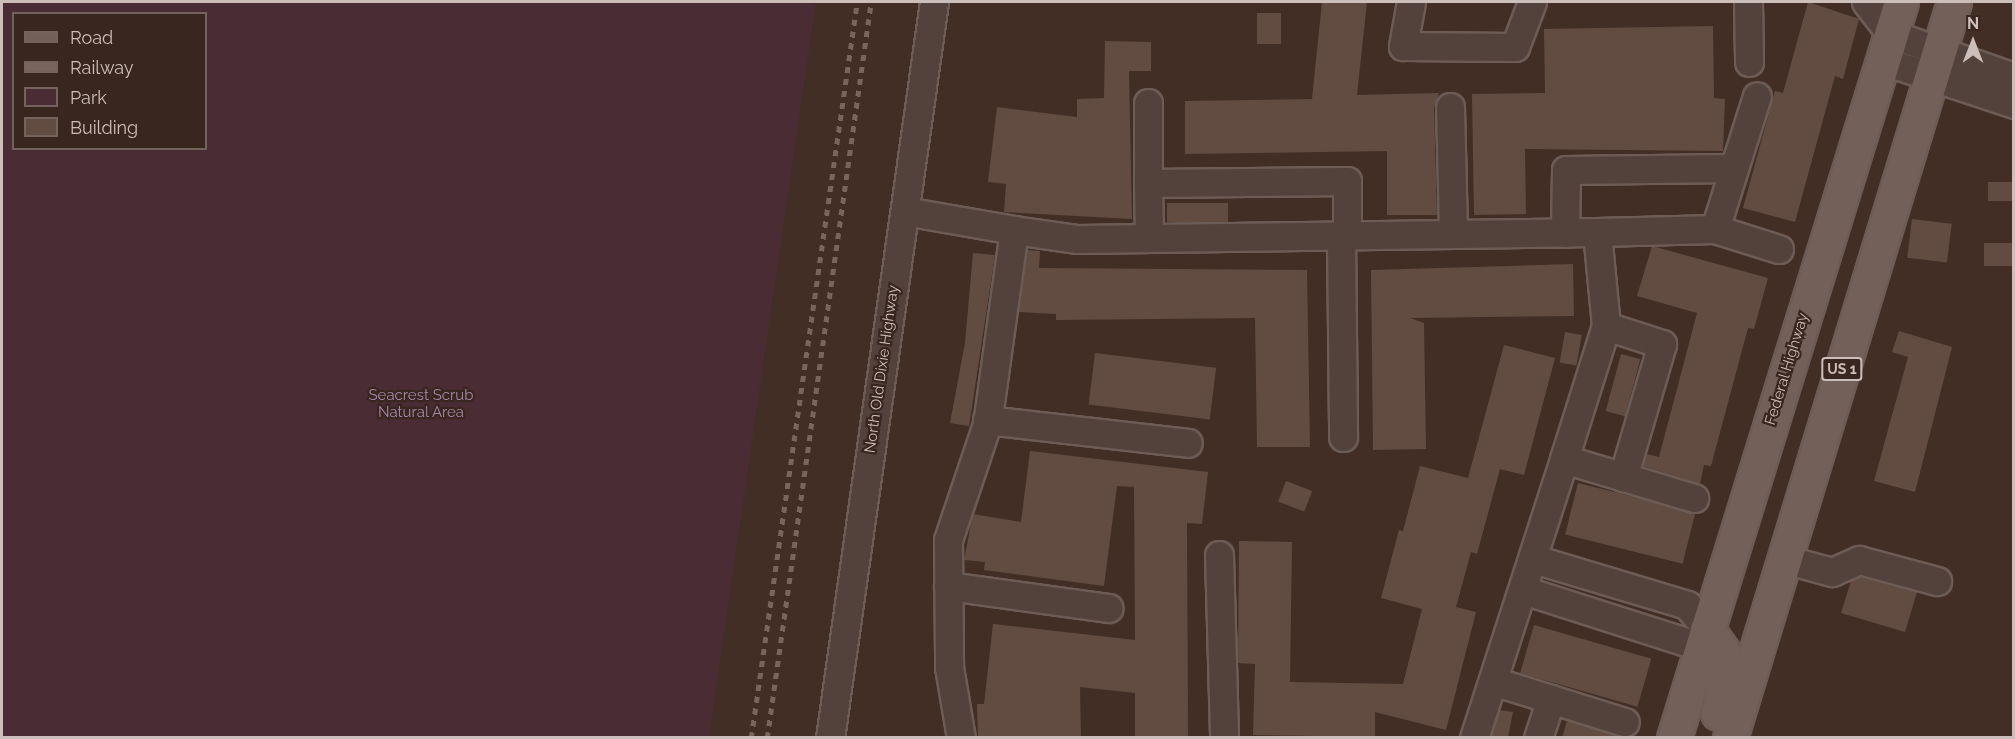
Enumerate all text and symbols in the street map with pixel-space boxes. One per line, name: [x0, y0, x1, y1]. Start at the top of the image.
legend: [12, 12, 207, 150]
north arrow: [1943, 12, 2003, 72]
text: N: [1967, 14, 1979, 33]
text: Road: [70, 27, 113, 48]
text: Railway: [70, 57, 134, 78]
text: Park: [70, 87, 107, 108]
text: Building: [70, 117, 138, 138]
street label: North Old Dixie Highway: [861, 284, 903, 454]
street label: Federal Highway: [1761, 310, 1813, 428]
road number: US 1: [1821, 358, 1863, 380]
park label: Seacrest Scrub Natural Area: [368, 386, 474, 421]

